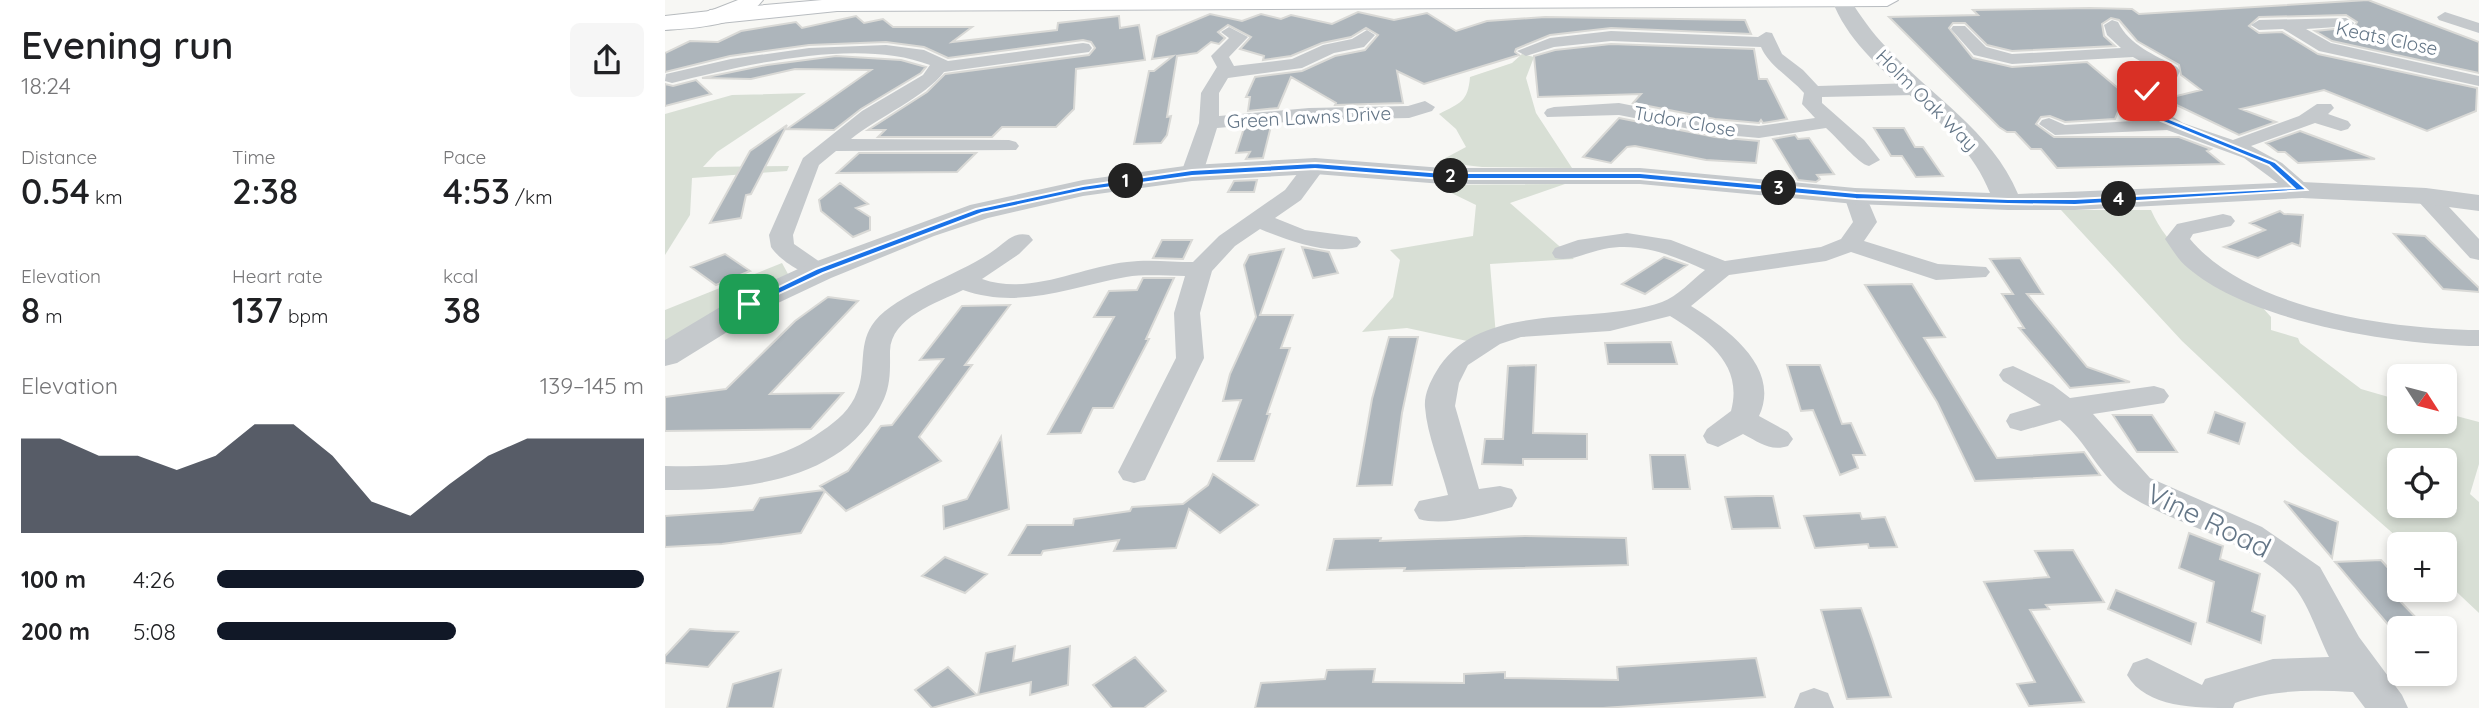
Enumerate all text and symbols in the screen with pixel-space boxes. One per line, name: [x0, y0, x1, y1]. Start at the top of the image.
street label: Keats Close: [2334, 16, 2440, 60]
text: Evening run: [21, 21, 234, 69]
button: share: [570, 23, 644, 97]
street label: Holm Oak Way: [1871, 44, 1983, 156]
pin: [2117, 61, 2177, 121]
text: 18:24: [21, 71, 71, 100]
icon: check: [2128, 72, 2166, 110]
street label: Tudor Close: [1632, 100, 1738, 142]
street label: Green Lawns Drive: [1226, 101, 1392, 133]
text: Distance: [21, 145, 97, 169]
text: Time: [232, 145, 276, 169]
text: Pace: [443, 145, 486, 169]
pin: 2: [1433, 158, 1469, 194]
text: 2: [1445, 163, 1456, 187]
pin: 1: [1109, 164, 1143, 198]
text: 1: [1122, 168, 1129, 192]
text: 0.54: [21, 169, 90, 213]
text: 2:38: [232, 169, 298, 213]
text: 4:53: [443, 169, 510, 213]
pin: 3: [1761, 170, 1797, 206]
text: 3: [1773, 175, 1784, 199]
pin: 4: [2101, 182, 2137, 216]
text: km: [90, 185, 123, 209]
text: /km: [510, 185, 553, 209]
text: 4: [2113, 186, 2124, 210]
text: Elevation: [21, 264, 101, 288]
text: Heart rate: [232, 264, 323, 288]
text: kcal: [443, 264, 478, 288]
pin: [719, 274, 779, 334]
icon: arrive: [730, 285, 768, 323]
text: 8: [21, 288, 40, 332]
text: 137: [232, 288, 283, 332]
text: 38: [443, 288, 481, 332]
text: m: [40, 304, 63, 328]
text: bpm: [283, 304, 328, 328]
north arrow: [2387, 364, 2457, 434]
map controls: [2387, 364, 2457, 686]
text: Elevation: [21, 371, 118, 400]
text: 139–145 m: [540, 371, 644, 400]
button: locate: [2387, 448, 2457, 518]
street label: Vine Road: [2141, 475, 2277, 565]
button: +: [2387, 532, 2457, 602]
text: 100 m: [21, 565, 86, 594]
text: 4:26: [133, 565, 175, 594]
button: −: [2387, 616, 2457, 686]
text: 200 m: [21, 617, 90, 646]
text: 5:08: [133, 617, 176, 646]

